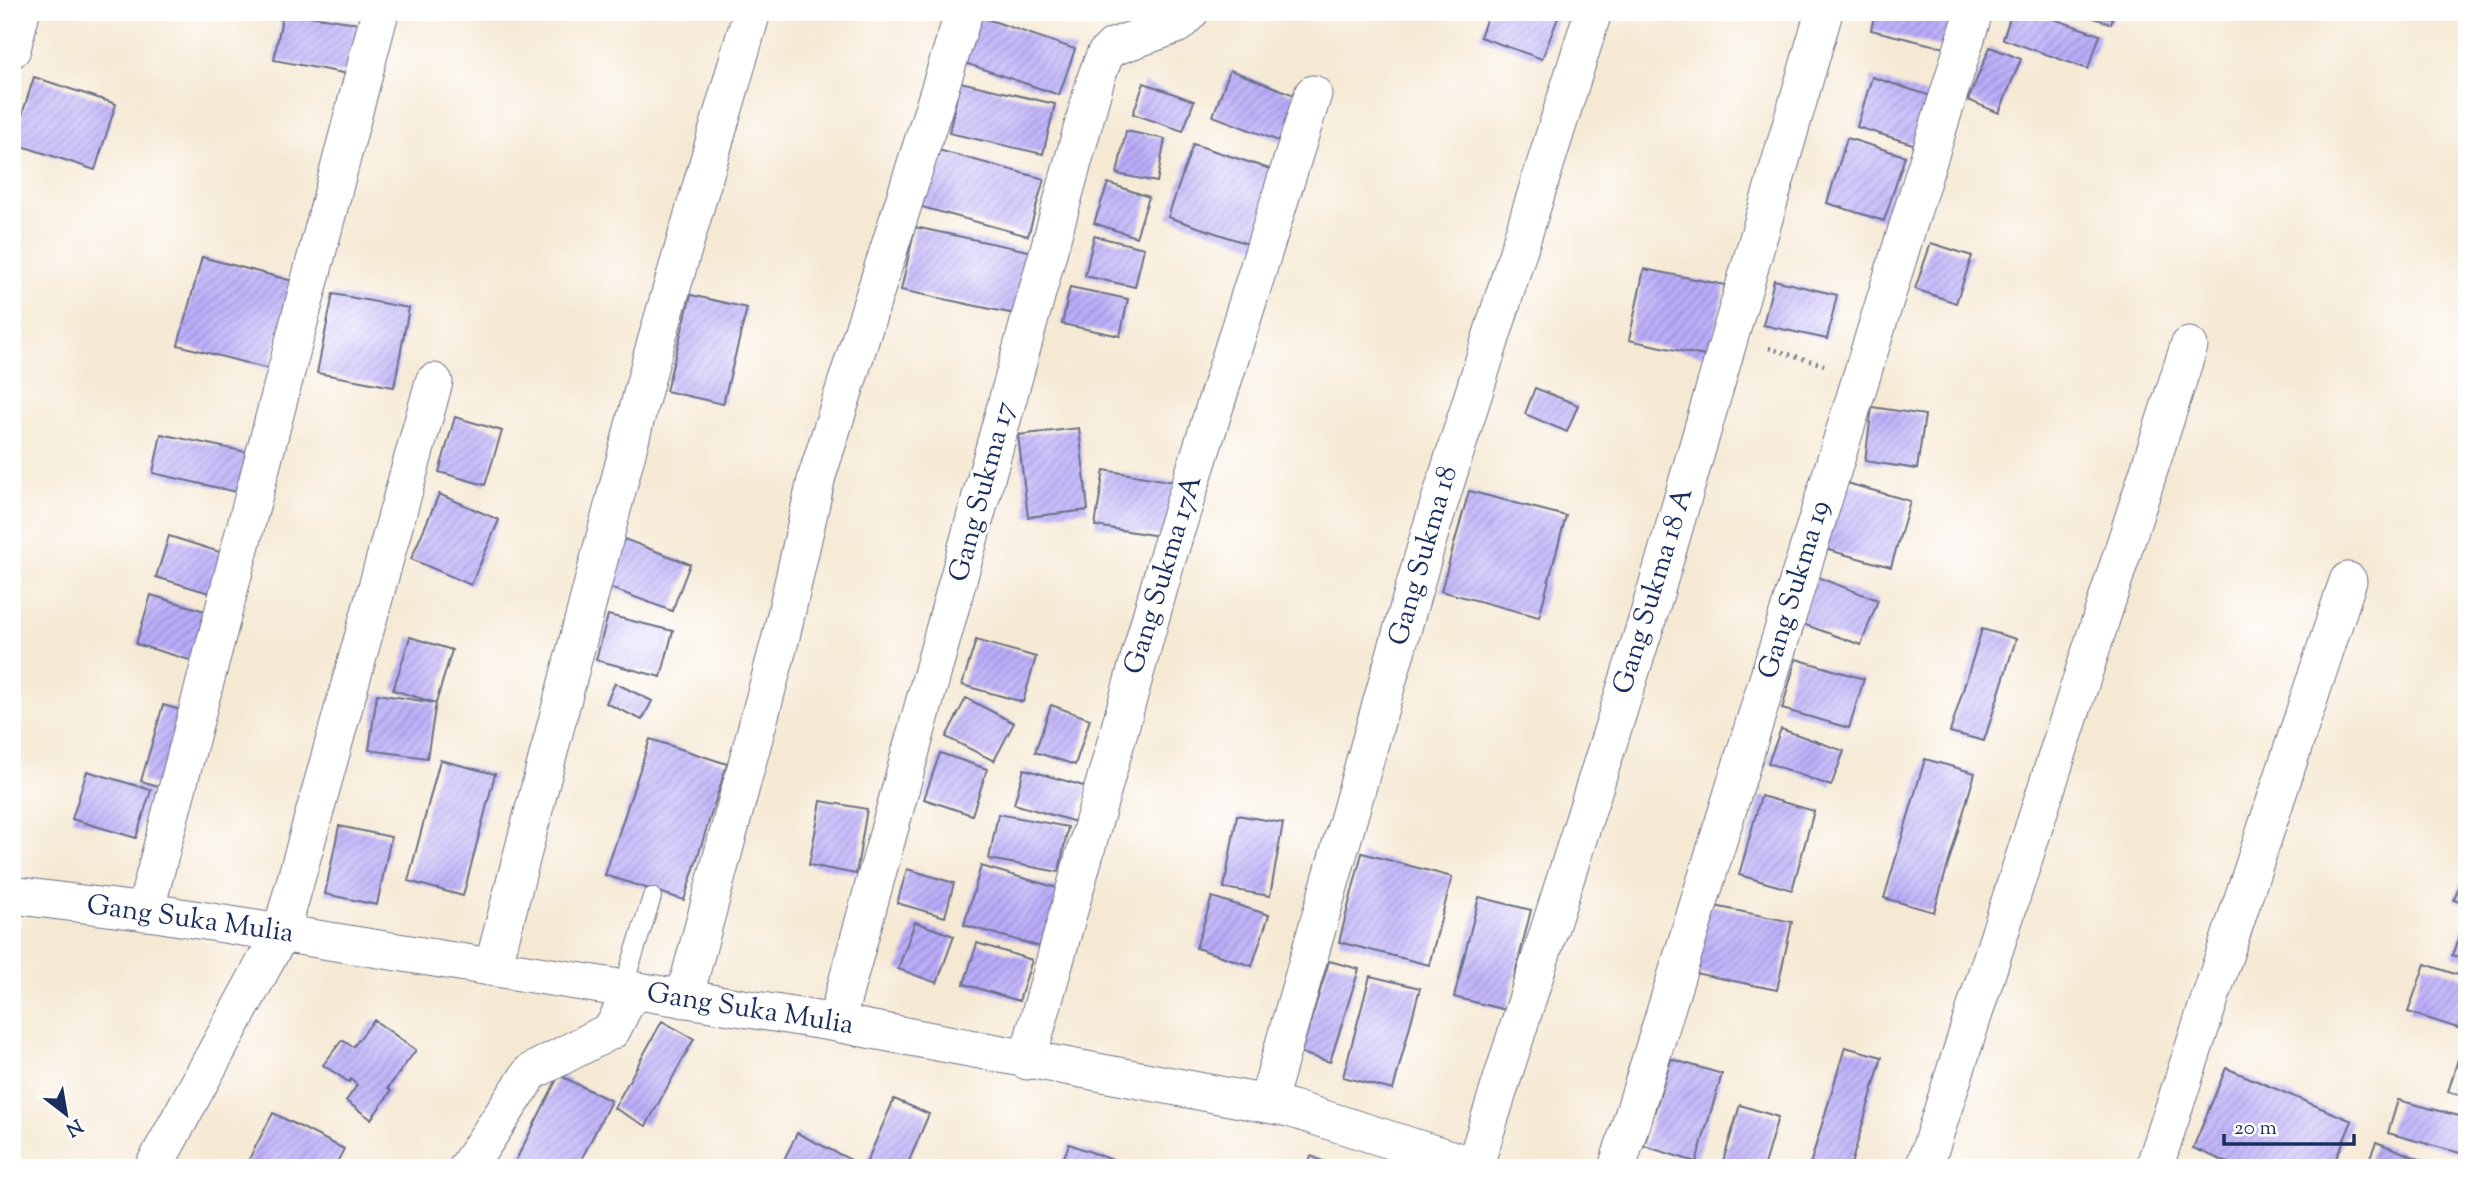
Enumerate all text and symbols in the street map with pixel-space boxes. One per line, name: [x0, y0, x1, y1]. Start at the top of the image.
street label: Gang Sukma 17: [940, 397, 1026, 587]
street label: Gang Sukma 18: [1379, 461, 1469, 651]
street label: Gang Sukma 17A: [1115, 470, 1213, 679]
street label: Gang Sukma 18 A: [1604, 483, 1704, 699]
street label: Gang Sukma 19: [1749, 496, 1841, 684]
street label: Gang Suka Mulia: [84, 886, 296, 954]
street label: Gang Suka Mulia: [644, 974, 856, 1046]
north arrow: [32, 1078, 102, 1148]
scale bar: [2224, 1103, 2353, 1147]
text: N: [60, 1111, 87, 1142]
text: 20 m: [2234, 1114, 2277, 1144]

